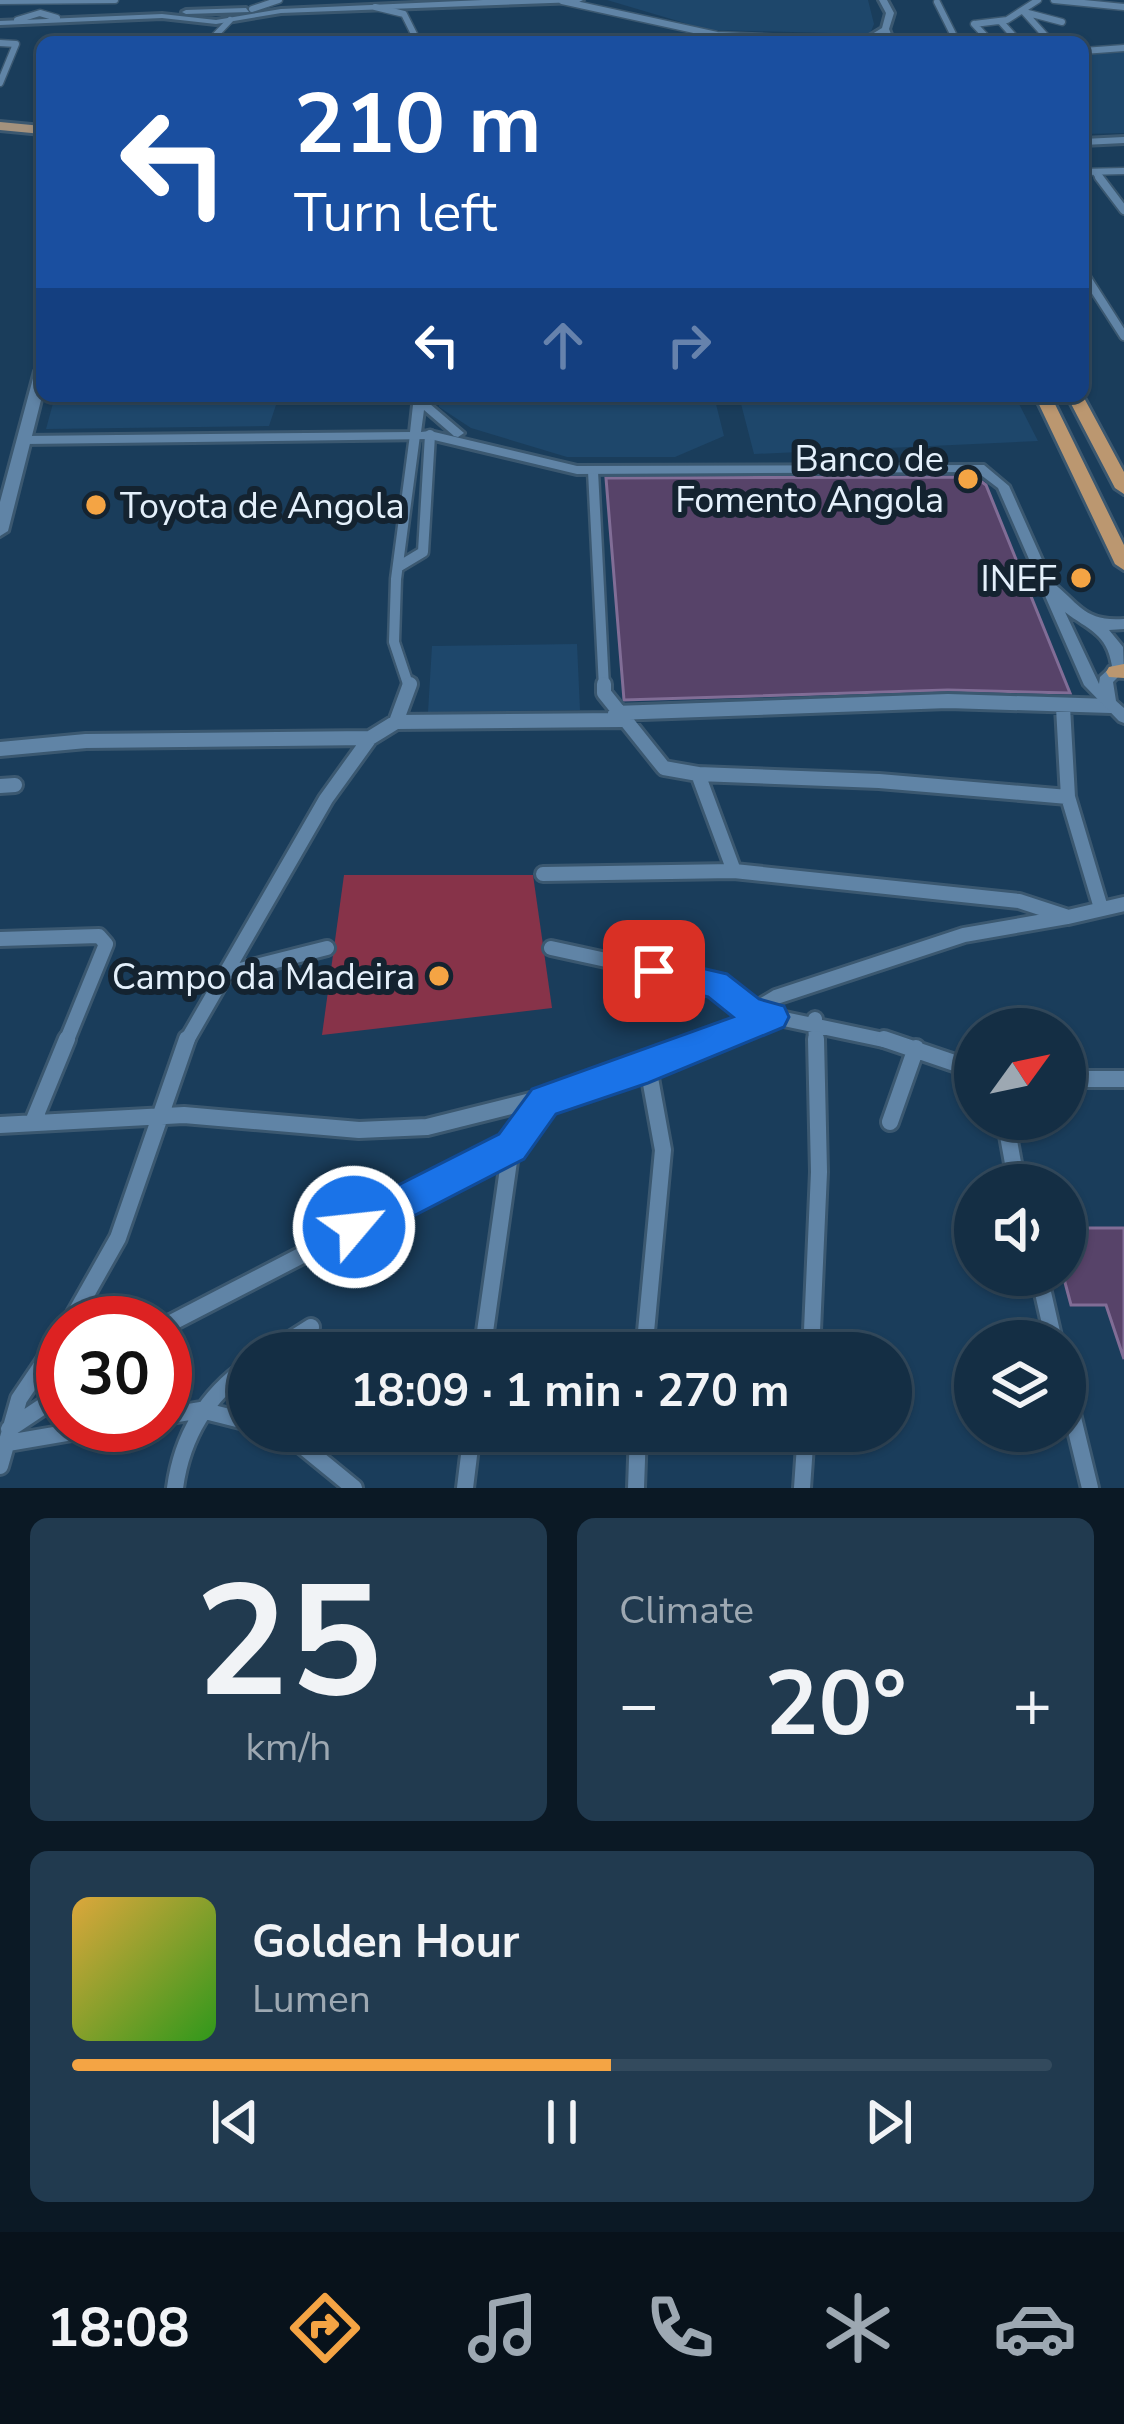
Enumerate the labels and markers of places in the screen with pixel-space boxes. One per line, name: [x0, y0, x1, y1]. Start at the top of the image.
place label: Banco de Fomento Angola: [675, 435, 944, 525]
marker: Banco de Fomento Angola: [955, 466, 981, 492]
place label: Toyota de Angola: [120, 482, 405, 531]
marker: Toyota de Angola: [83, 492, 109, 518]
place label: INEF: [980, 555, 1057, 604]
marker: INEF: [1068, 565, 1094, 591]
pin: [603, 920, 705, 1022]
place label: Campo da Madeira: [112, 953, 415, 1002]
marker: Campo da Madeira: [426, 963, 452, 989]

